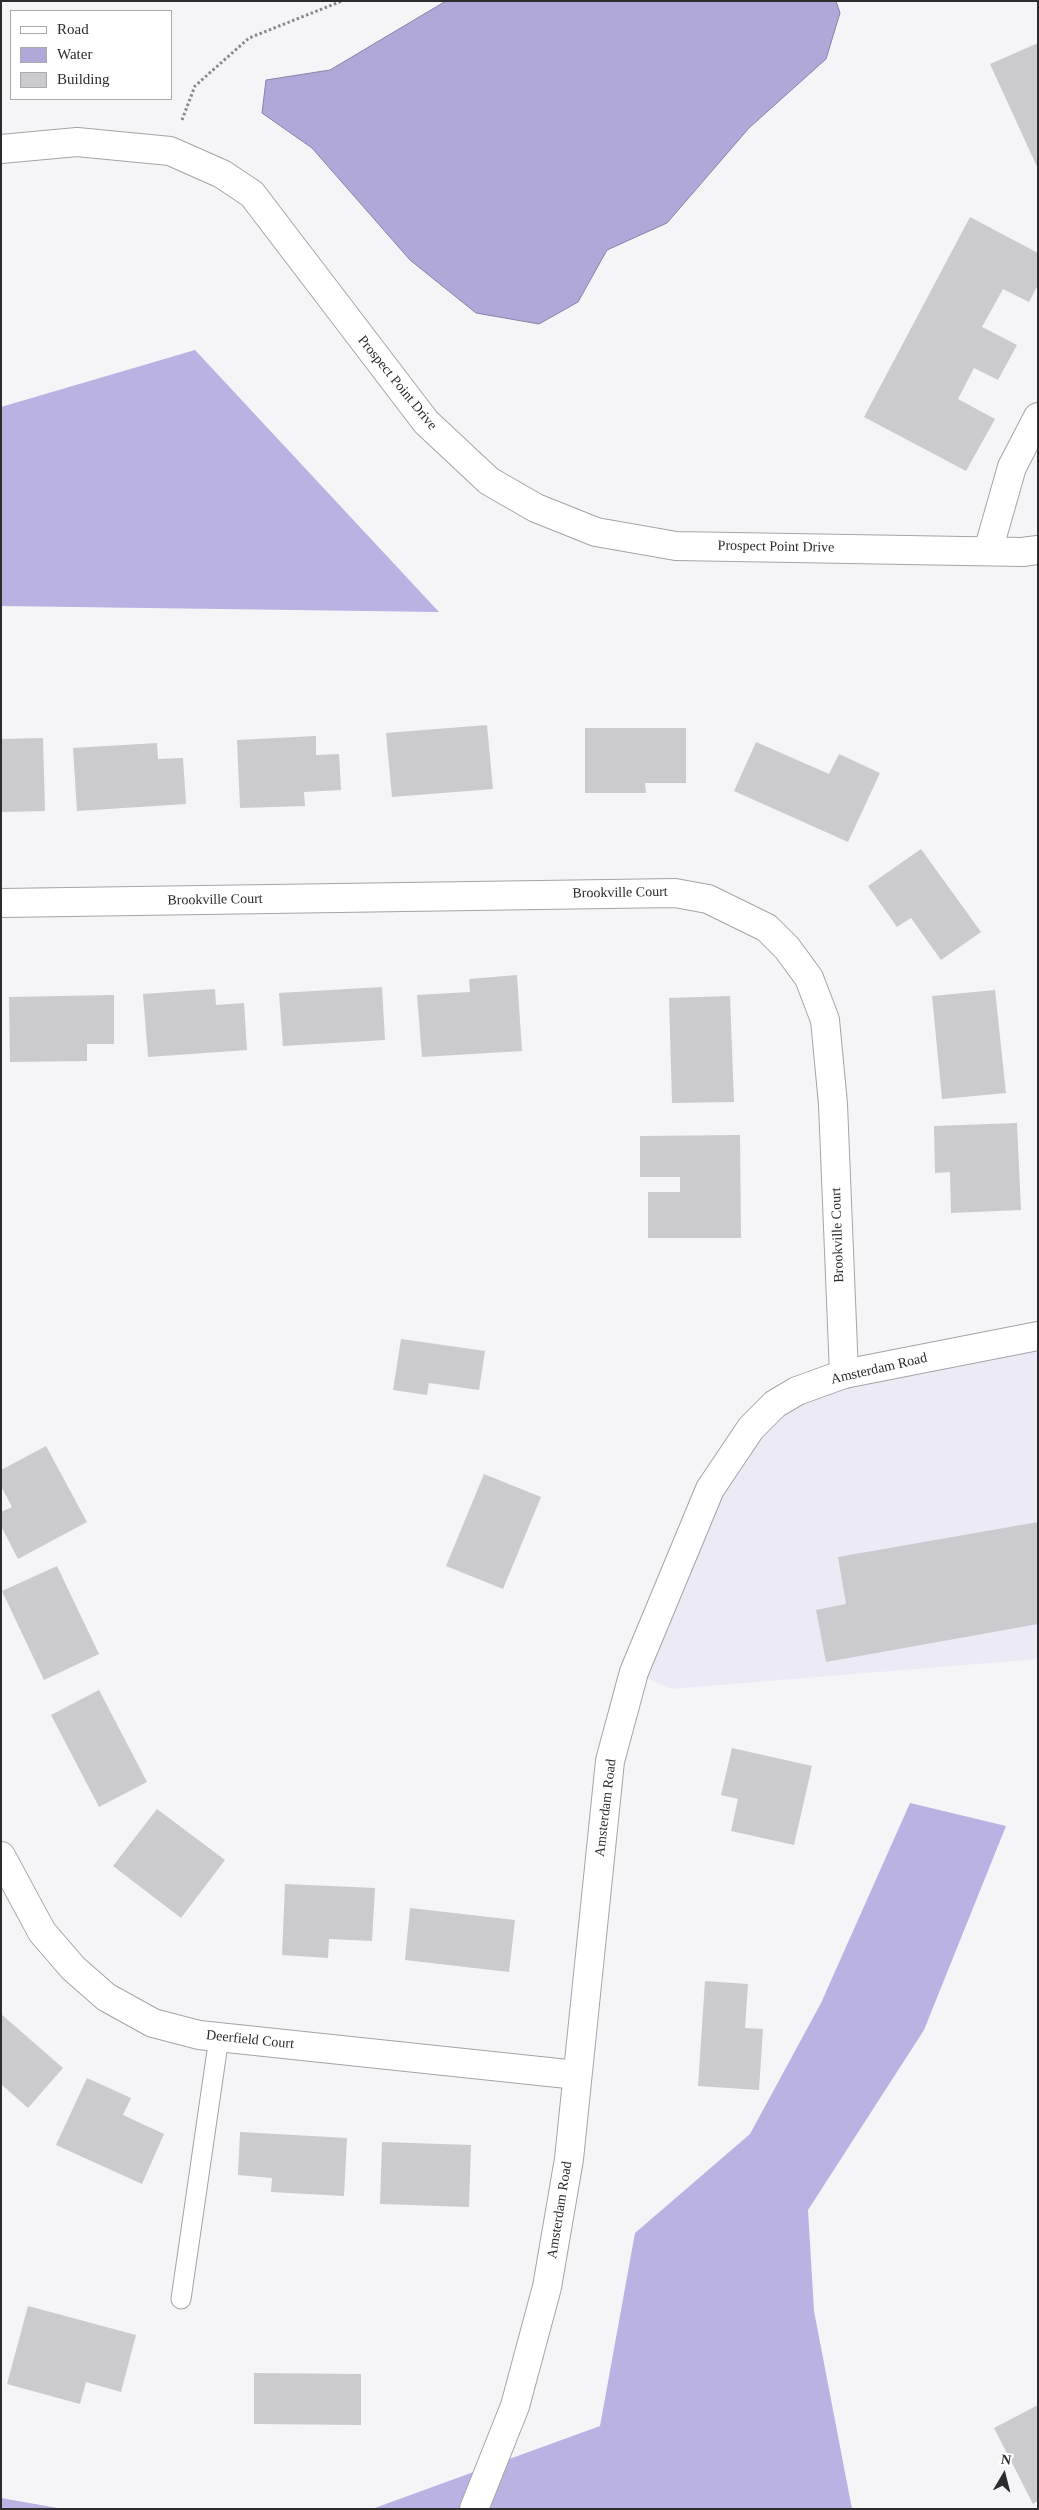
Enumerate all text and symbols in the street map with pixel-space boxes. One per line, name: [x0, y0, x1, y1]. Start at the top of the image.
legend: [10, 10, 172, 100]
text: Road: [57, 21, 89, 37]
text: Water: [57, 46, 92, 62]
text: Building: [57, 71, 110, 87]
street label: Prospect Point Drive: [354, 332, 440, 434]
street label: Prospect Point Drive: [718, 538, 834, 556]
street label: Brookville Court: [572, 884, 668, 902]
street label: Brookville Court: [167, 891, 263, 909]
street label: Brookville Court: [828, 1187, 848, 1283]
street label: Amsterdam Road: [829, 1350, 929, 1388]
street label: Amsterdam Road: [592, 1758, 620, 1858]
street label: Deerfield Court: [205, 2027, 295, 2053]
street label: Amsterdam Road: [544, 2160, 576, 2260]
north arrow: [979, 2450, 1029, 2500]
text: N: [1000, 2452, 1012, 2468]

